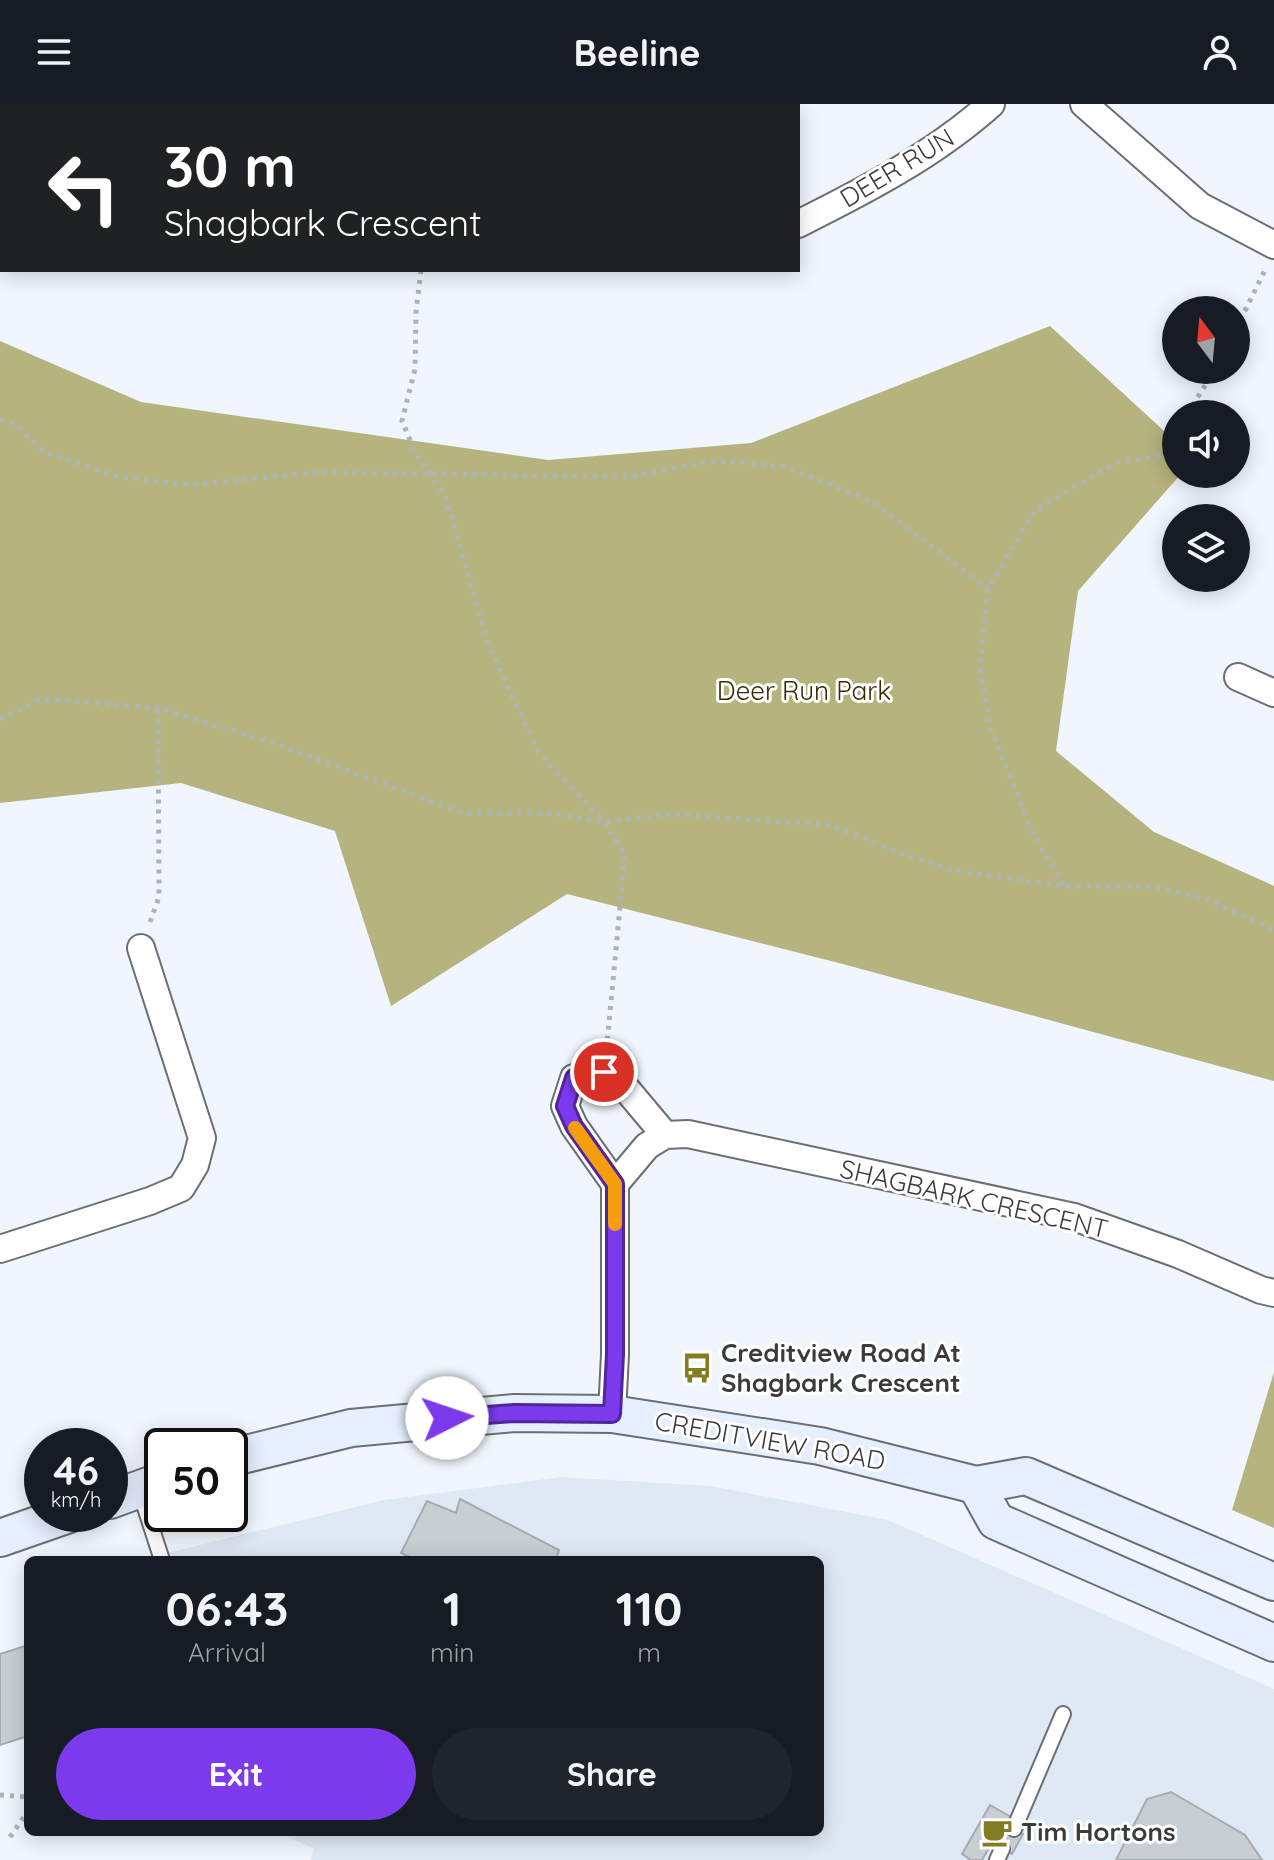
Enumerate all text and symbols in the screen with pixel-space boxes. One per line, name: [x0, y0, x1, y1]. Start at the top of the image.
icon: menu: [32, 30, 76, 74]
text: Beeline: [574, 30, 700, 75]
icon: person: [1198, 30, 1242, 74]
street label: DEER RUN: [834, 121, 960, 215]
text: 30 m: [164, 131, 296, 201]
icon: left: [32, 136, 136, 240]
text: Shagbark Crescent: [164, 200, 481, 245]
north arrow: [1162, 296, 1250, 384]
map controls: [1162, 296, 1250, 592]
button: sound: [1162, 400, 1250, 488]
button: layers: [1162, 504, 1250, 592]
park label: Deer Run Park: [717, 674, 891, 707]
pin: [570, 1038, 638, 1106]
icon: arrive: [582, 1050, 626, 1094]
street label: SHAGBARK CRESCENT: [837, 1152, 1111, 1245]
place label: Creditview Road At Shagbark Crescent: [721, 1336, 961, 1399]
bus stop icon: Creditview Road At Shagbark Crescent: [680, 1351, 714, 1385]
position arrow: [405, 1376, 489, 1460]
street label: CREDITVIEW ROAD: [652, 1404, 888, 1477]
speed limit sign: 50: [144, 1428, 248, 1532]
text: 46: [53, 1445, 99, 1495]
text: km/h: [51, 1487, 101, 1512]
text: 06:43: [165, 1578, 289, 1638]
text: 1: [443, 1578, 461, 1638]
text: 110: [616, 1578, 683, 1638]
text: Arrival: [188, 1636, 266, 1669]
text: min: [430, 1636, 474, 1669]
text: m: [637, 1636, 661, 1669]
button: Exit: [56, 1728, 416, 1820]
button: Share: [432, 1728, 792, 1820]
cafe icon: Tim Hortons: [980, 1815, 1014, 1849]
place label: Tim Hortons: [1021, 1815, 1176, 1848]

